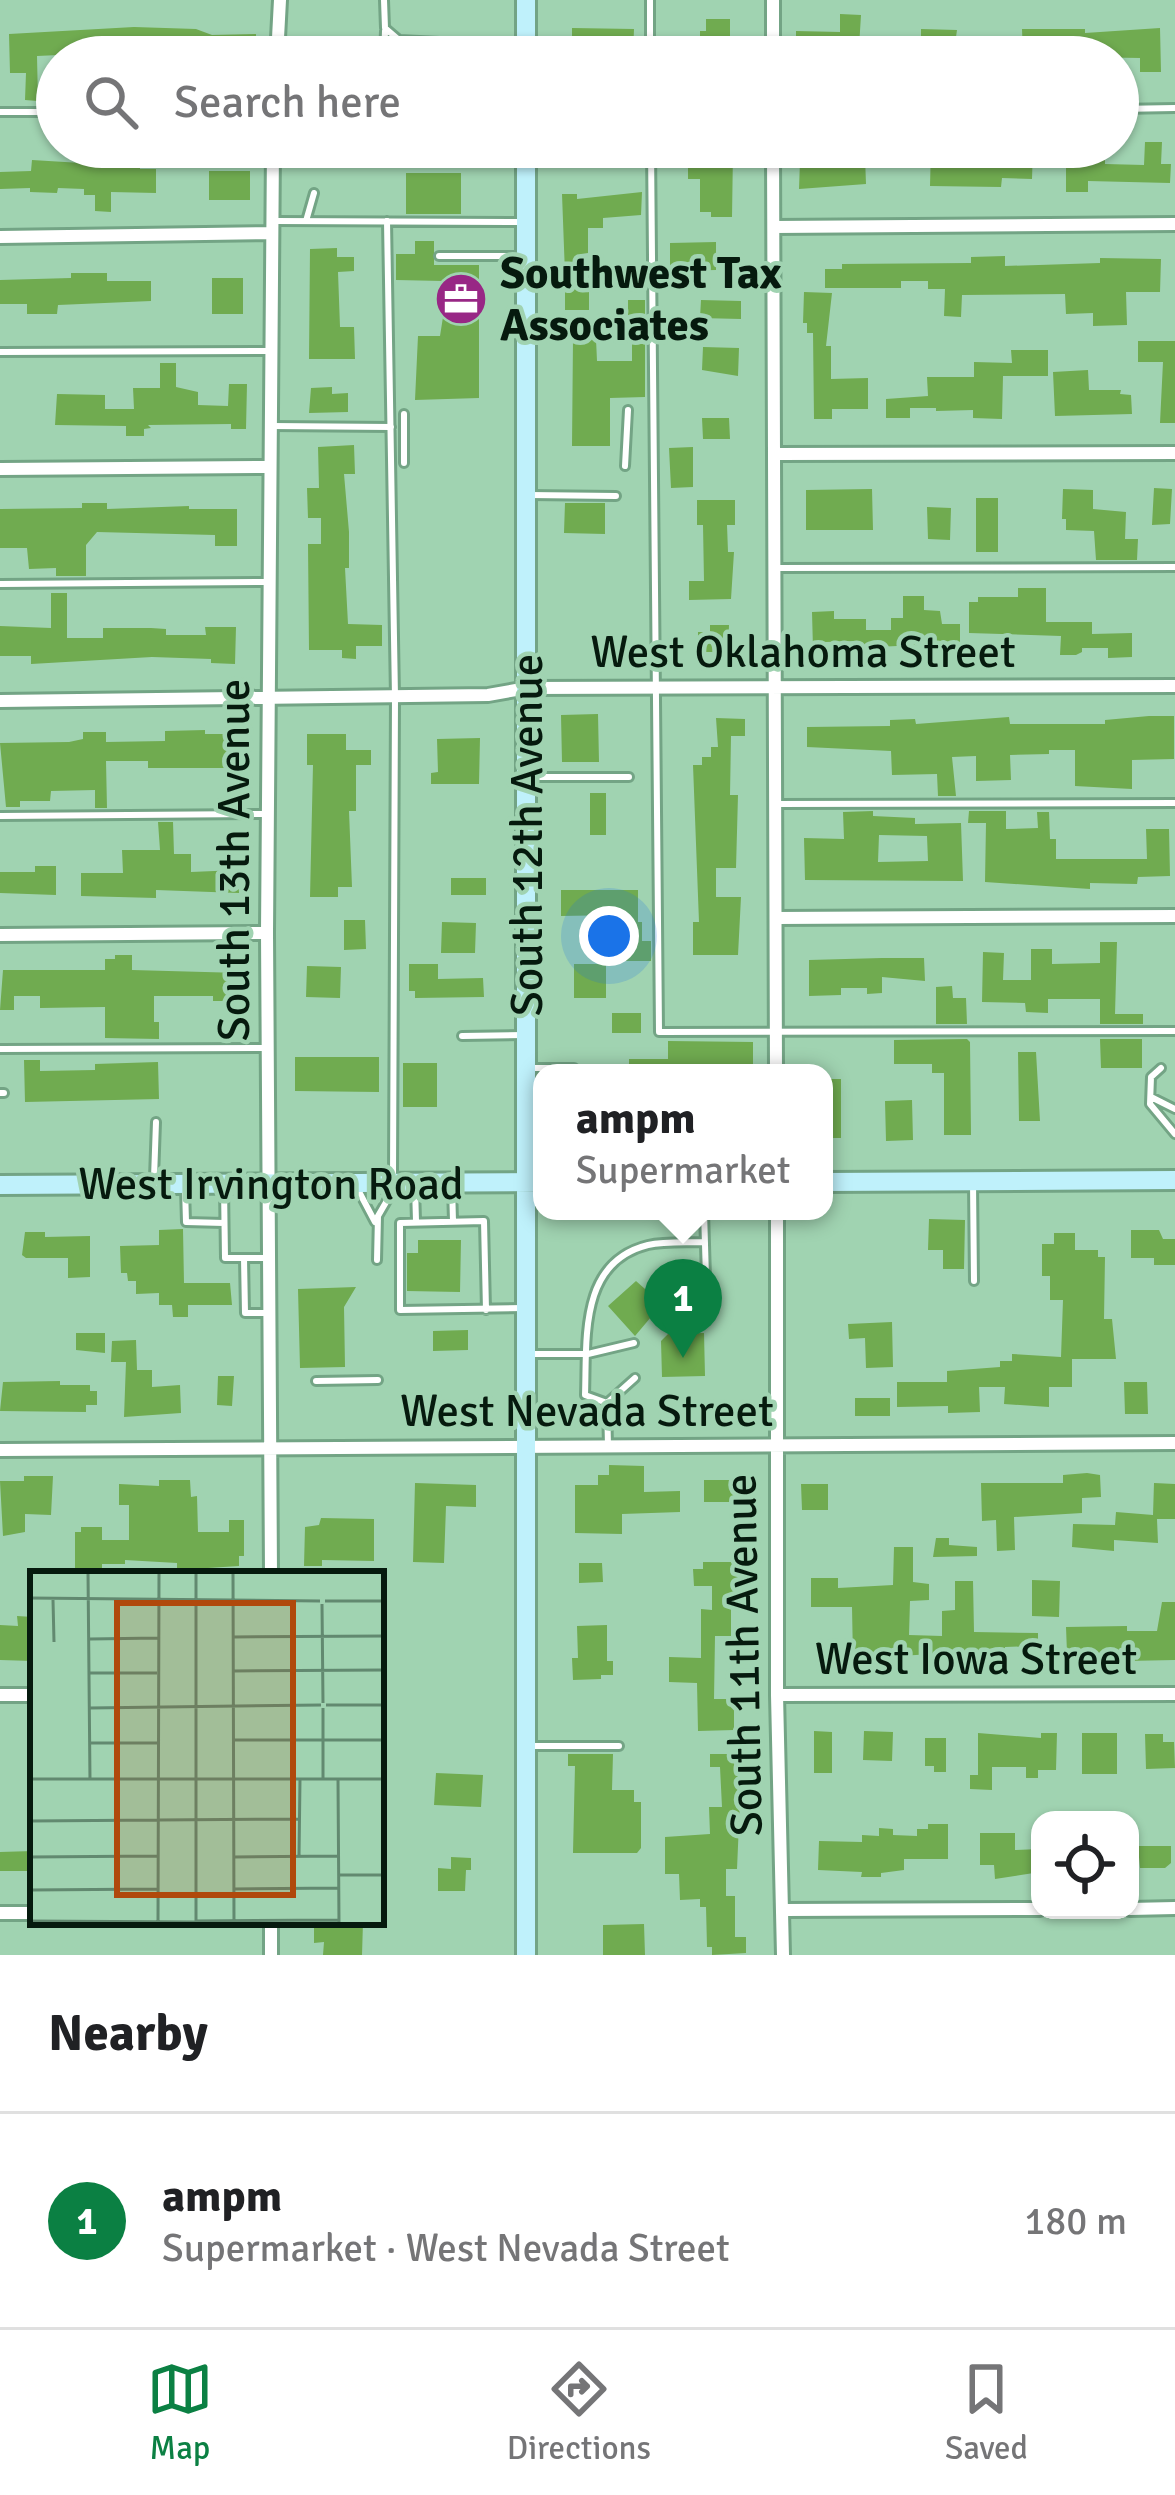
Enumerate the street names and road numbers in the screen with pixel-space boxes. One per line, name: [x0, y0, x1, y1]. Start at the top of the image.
street label: West Oklahoma Street: [590, 625, 1016, 680]
street label: South 12th Avenue: [500, 654, 555, 1016]
street label: South 13th Avenue: [207, 679, 262, 1041]
street label: West Irvington Road: [78, 1157, 464, 1212]
street label: West Nevada Street: [400, 1384, 774, 1439]
street label: South 11th Avenue: [713, 1473, 775, 1837]
street label: West Iowa Street: [815, 1632, 1137, 1687]

